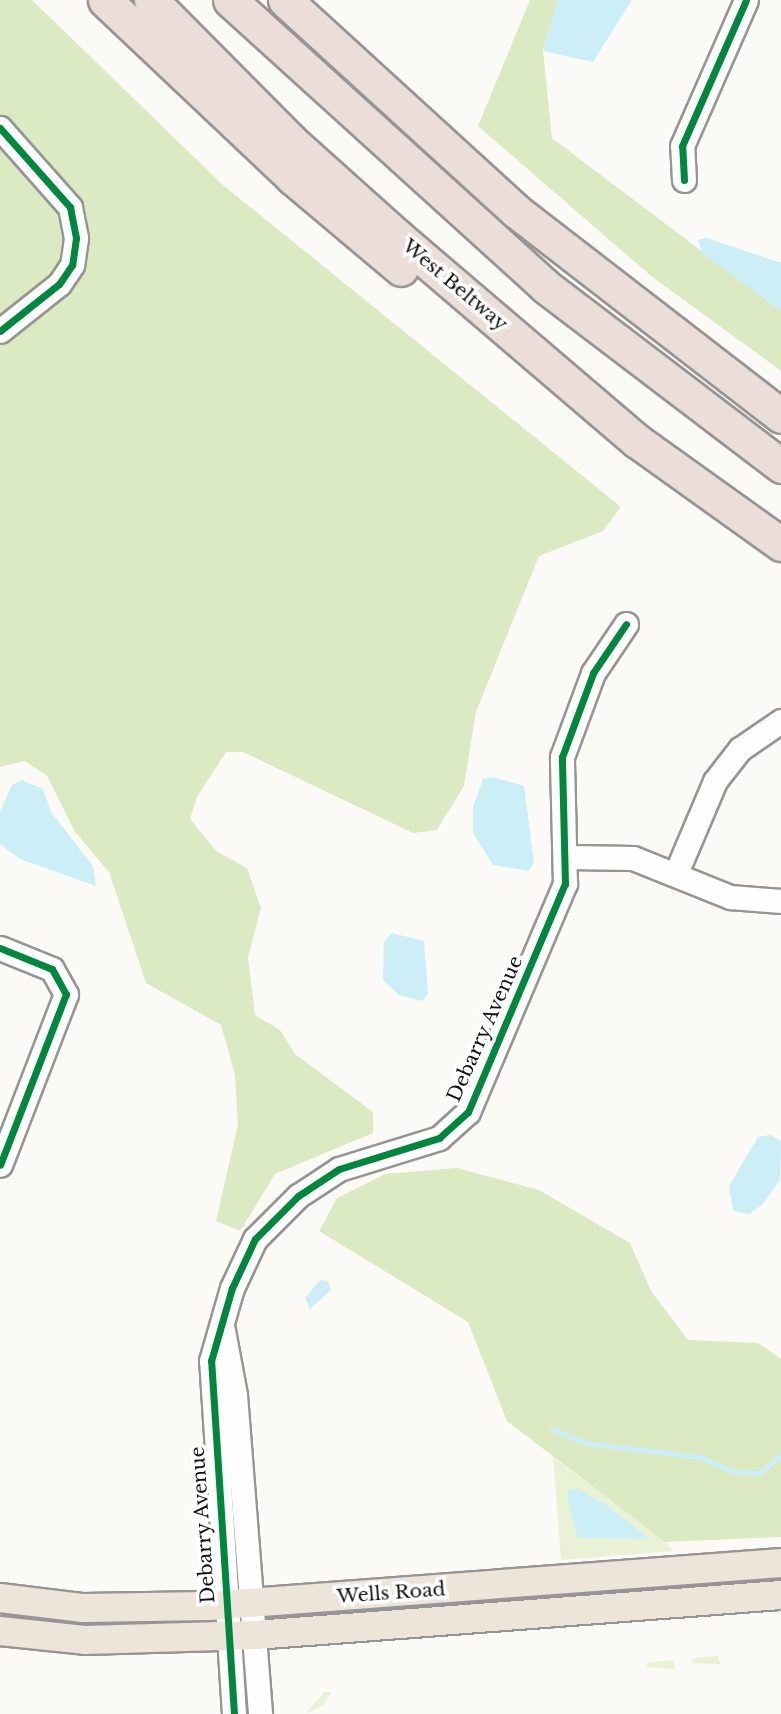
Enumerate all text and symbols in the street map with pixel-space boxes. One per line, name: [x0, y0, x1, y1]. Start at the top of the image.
street label: West Beltway: [398, 234, 512, 336]
street label: Debarry Avenue: [442, 952, 528, 1106]
street label: Debarry Avenue: [186, 1445, 220, 1605]
street label: Wells Road: [336, 1578, 446, 1608]

